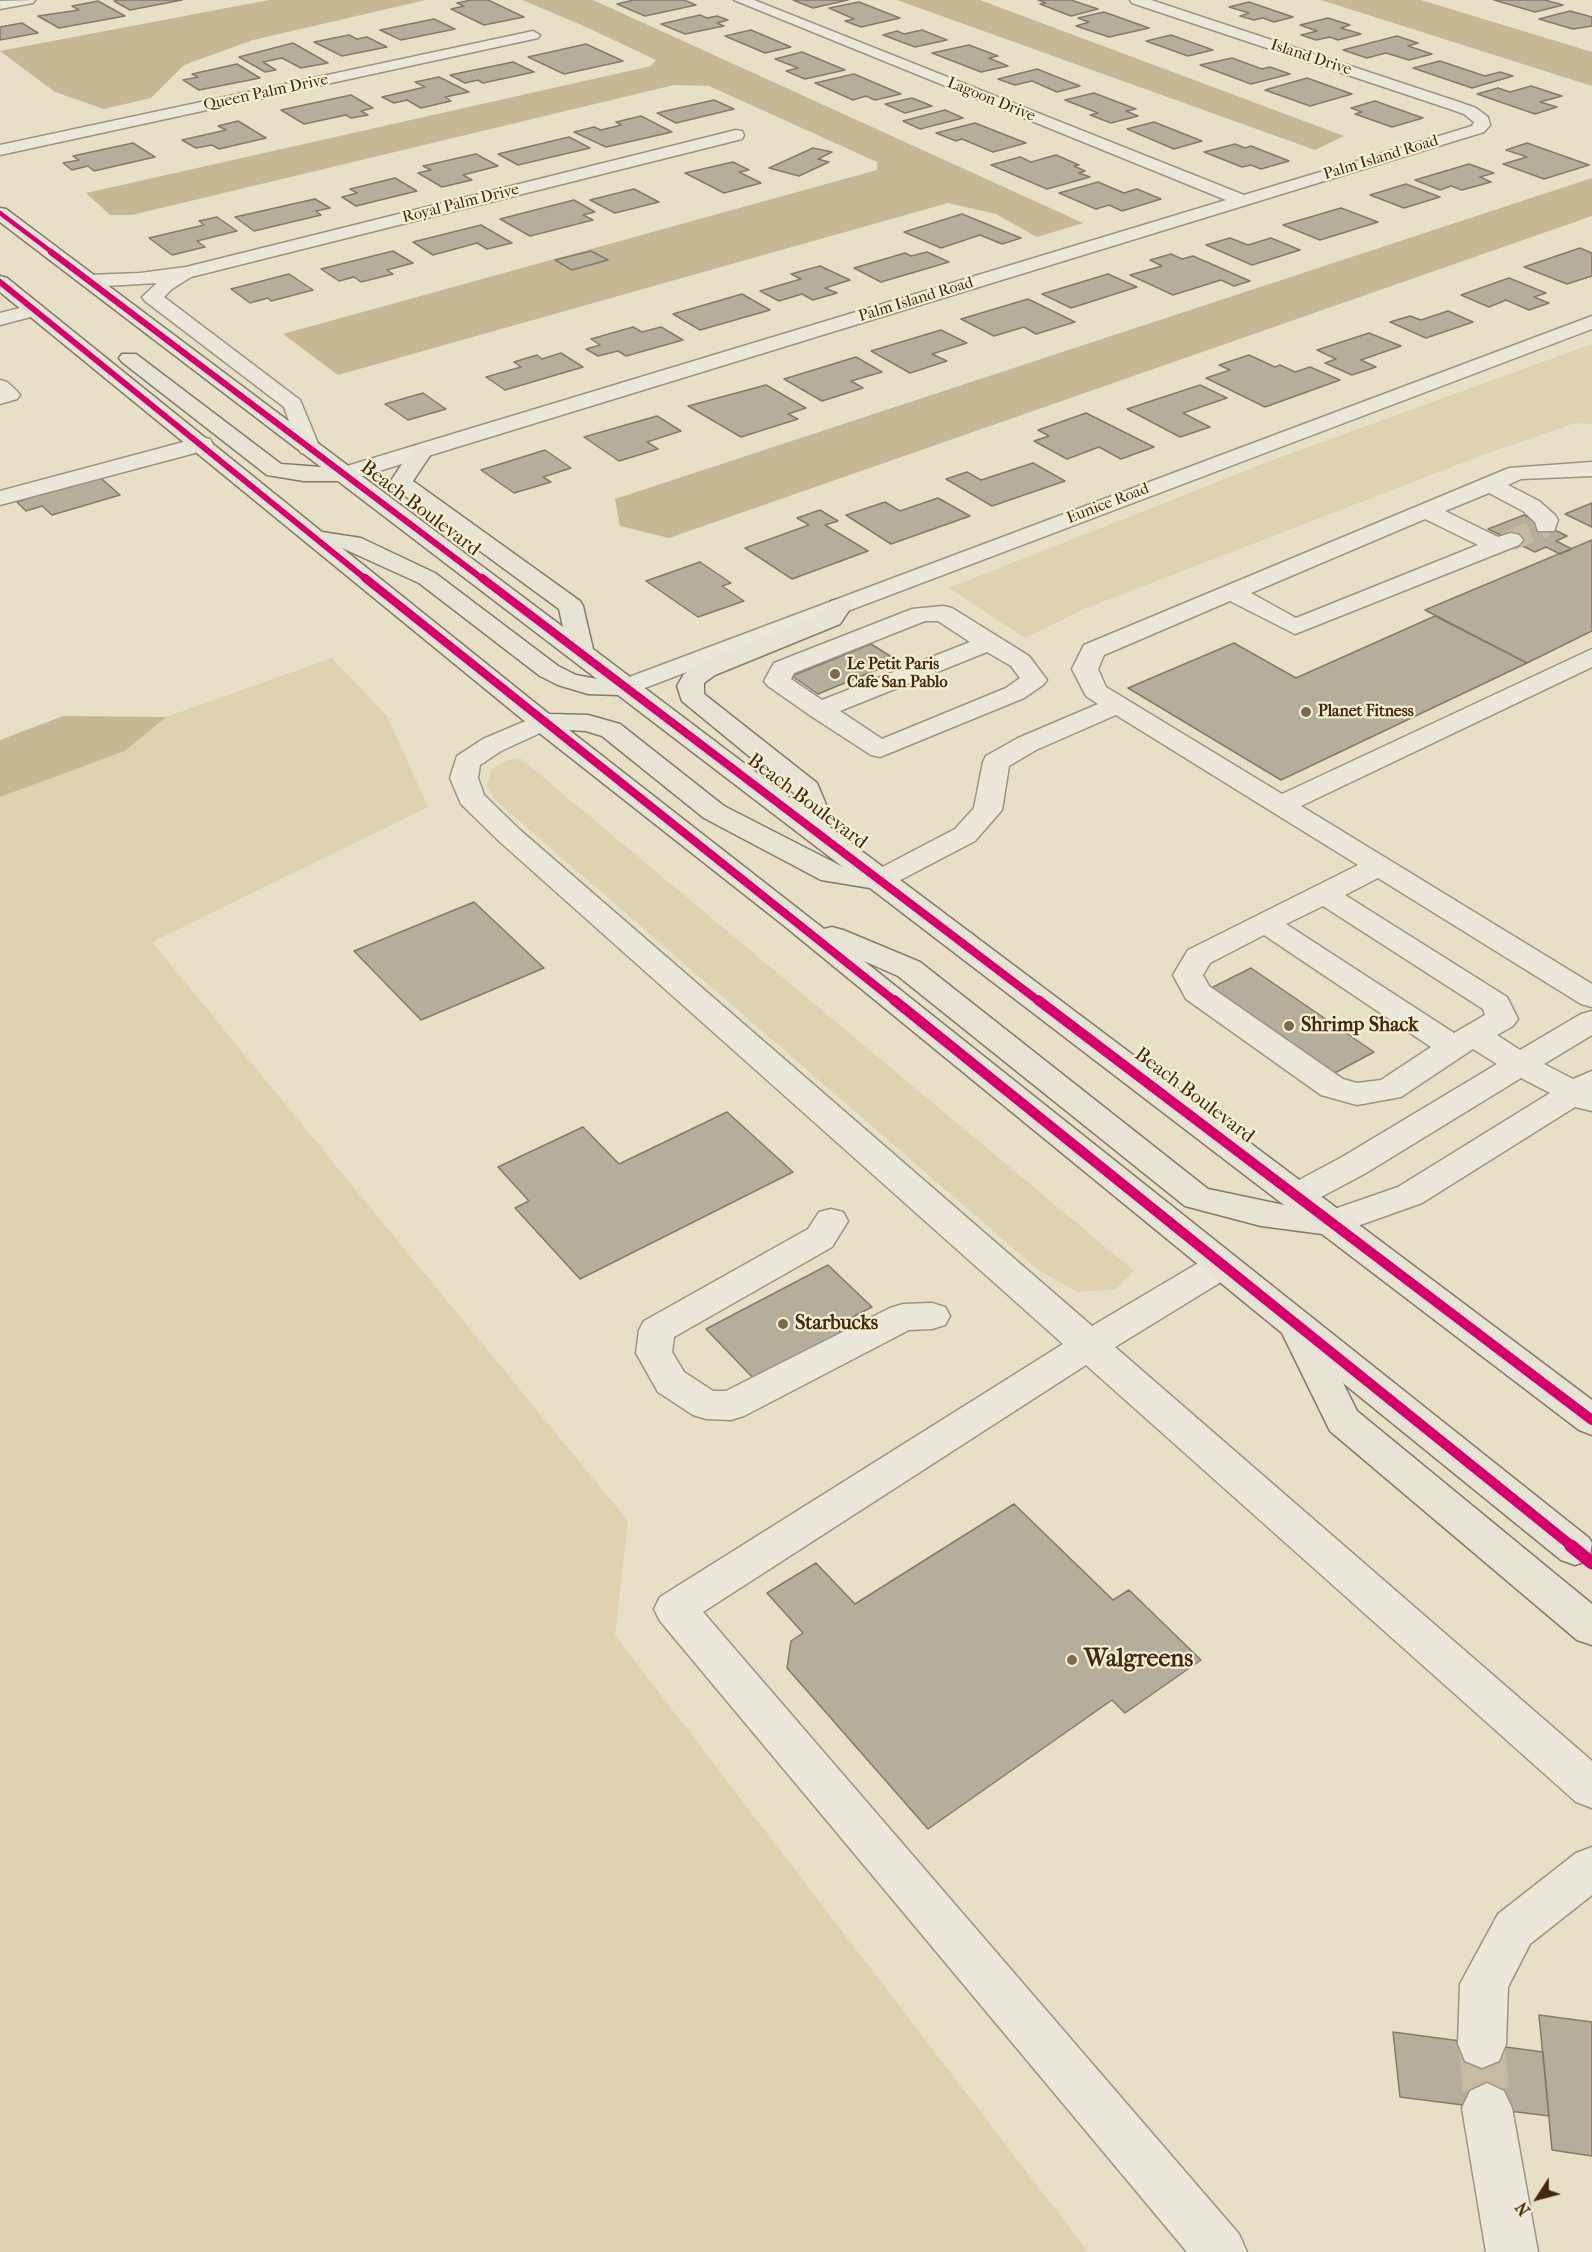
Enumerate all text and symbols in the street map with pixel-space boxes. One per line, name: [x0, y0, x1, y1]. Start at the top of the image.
street label: Island Drive: [1268, 36, 1354, 80]
street label: Queen Palm Drive: [202, 70, 330, 116]
street label: Lagoon Drive: [944, 74, 1038, 126]
street label: Palm Island Road: [1321, 131, 1441, 185]
street label: Royal Palm Drive: [401, 180, 521, 228]
street label: Palm Island Road: [856, 273, 976, 327]
street label: Beach Boulevard: [355, 456, 485, 562]
street label: Eunice Road: [1064, 479, 1152, 529]
place label: Le Petit Paris Cafe San Pablo: [847, 655, 947, 693]
marker: Le Petit Paris Cafe San Pablo: [828, 667, 842, 681]
place label: Planet Fitness: [1318, 702, 1414, 722]
marker: Planet Fitness: [1299, 705, 1313, 719]
street label: Beach Boulevard: [742, 749, 872, 855]
place label: Shrimp Shack: [1301, 1014, 1419, 1038]
marker: Shrimp Shack: [1282, 1019, 1296, 1033]
street label: Beach Boulevard: [1129, 1043, 1259, 1149]
place label: Starbucks: [795, 1312, 878, 1336]
marker: Starbucks: [776, 1317, 790, 1331]
place label: Walgreens: [1084, 1646, 1193, 1674]
marker: Walgreens: [1065, 1653, 1079, 1667]
north arrow: [1508, 2168, 1568, 2228]
text: N: [1512, 2198, 1534, 2219]

